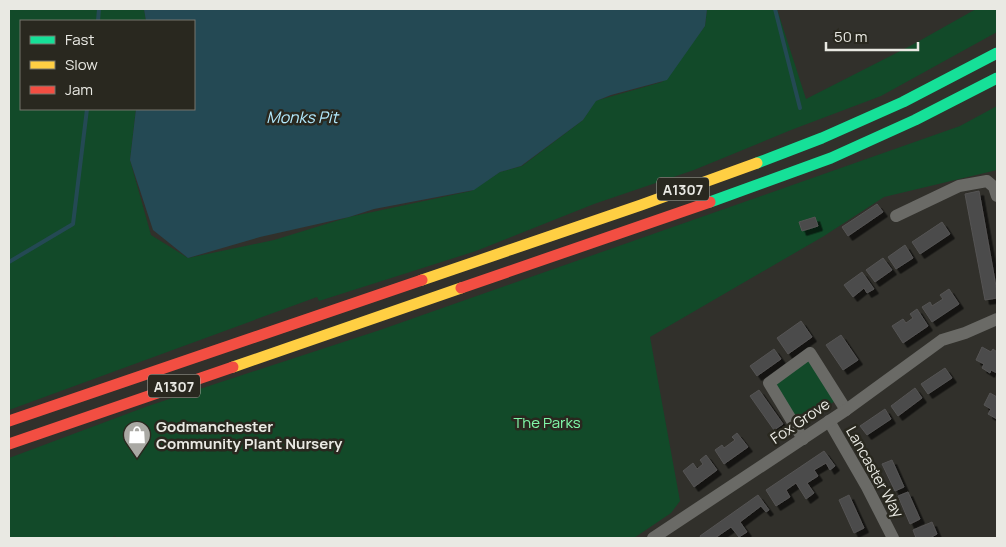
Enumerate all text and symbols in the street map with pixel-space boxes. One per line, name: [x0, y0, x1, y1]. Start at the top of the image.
legend: [20, 20, 195, 110]
scale bar: [826, 20, 918, 52]
text: 50 m: [834, 26, 868, 47]
text: Fast: [65, 29, 94, 50]
text: Slow: [65, 54, 98, 75]
text: Jam: [65, 79, 93, 100]
water label: Monks Pit: [266, 106, 339, 128]
road number: A1307: [657, 178, 709, 200]
road number: A1307: [148, 374, 200, 398]
street label: Fox Grove: [766, 393, 834, 449]
park label: The Parks: [513, 412, 581, 433]
place label: Godmanchester Community Plant Nursery: [156, 416, 343, 454]
shop icon: Godmanchester Community Plant Nursery: [122, 420, 152, 459]
street label: Lancaster Way: [841, 423, 909, 521]

